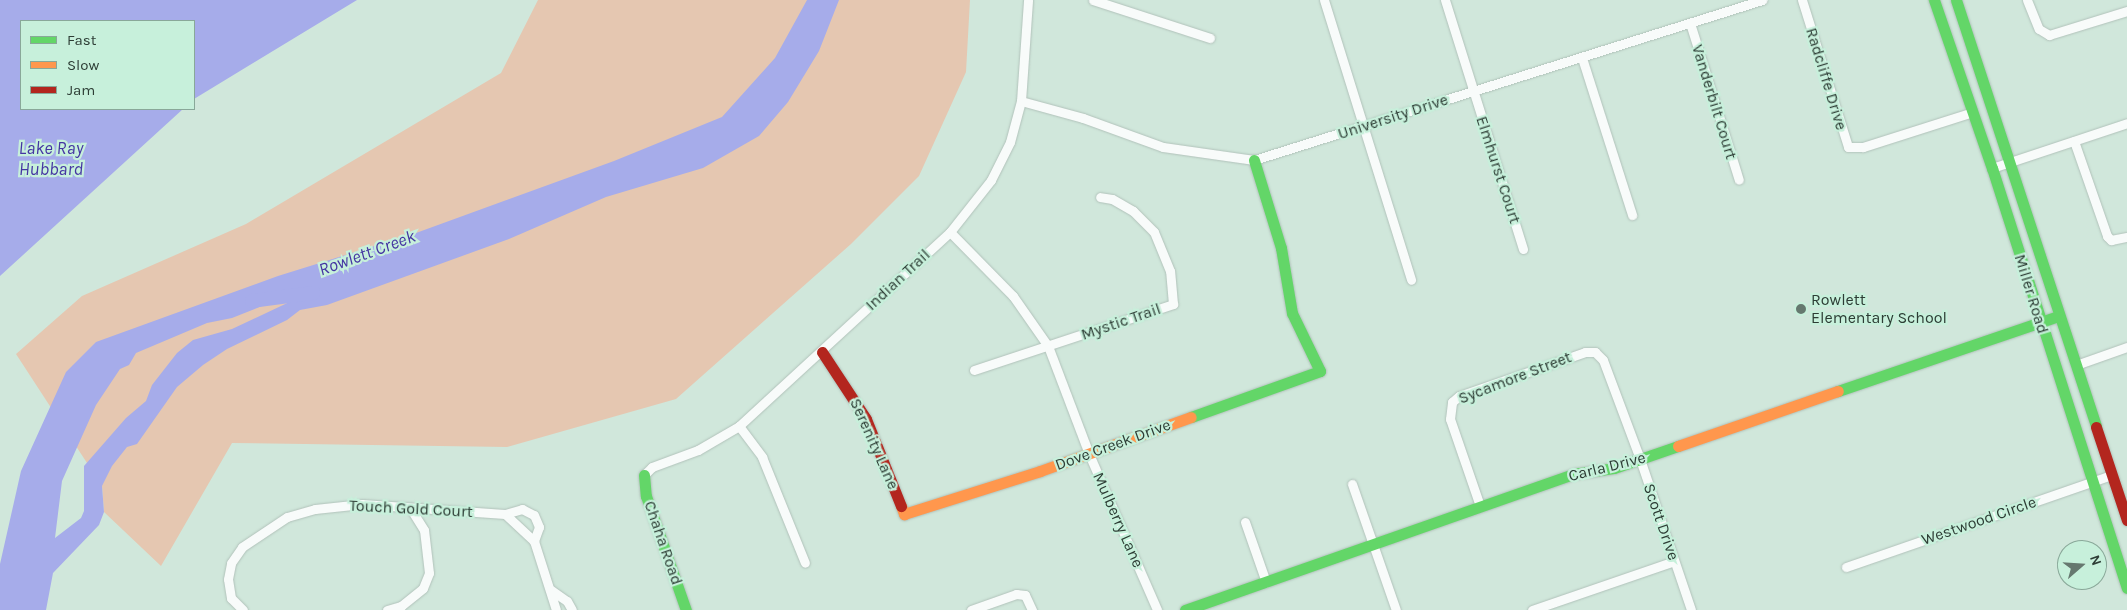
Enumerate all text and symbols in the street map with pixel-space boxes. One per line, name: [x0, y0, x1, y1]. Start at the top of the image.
legend: [20, 20, 195, 110]
street label: Radcliffe Drive: [1801, 26, 1851, 132]
text: Fast: [67, 31, 96, 49]
street label: Vanderbilt Court: [1687, 42, 1741, 162]
text: Slow: [67, 56, 99, 74]
text: Jam: [67, 81, 95, 99]
street label: University Drive: [1335, 90, 1451, 144]
street label: Elmhurst Court: [1472, 114, 1524, 226]
water label: Lake Ray Hubbard: [19, 138, 83, 180]
water label: Rowlett Creek: [316, 226, 418, 280]
street label: Indian Trail: [862, 245, 934, 315]
street label: Miller Road: [2010, 252, 2052, 336]
place label: Rowlett Elementary School: [1811, 290, 1947, 328]
street label: Mystic Trail: [1079, 299, 1163, 345]
marker: Rowlett Elementary School: [1795, 303, 1807, 315]
street label: Sycamore Street: [1456, 348, 1574, 408]
street label: Serenity Lane: [845, 395, 903, 493]
street label: Dove Creek Drive: [1053, 415, 1173, 475]
street label: Carla Drive: [1566, 448, 1648, 486]
street label: Mulberry Lane: [1088, 469, 1148, 571]
street label: Scott Drive: [1639, 481, 1683, 563]
street label: Westwood Circle: [1919, 492, 2039, 550]
street label: Touch Gold Court: [349, 496, 473, 522]
street label: Chaha Road: [640, 499, 686, 587]
north arrow: [2057, 540, 2107, 590]
text: N: [2086, 553, 2105, 568]

